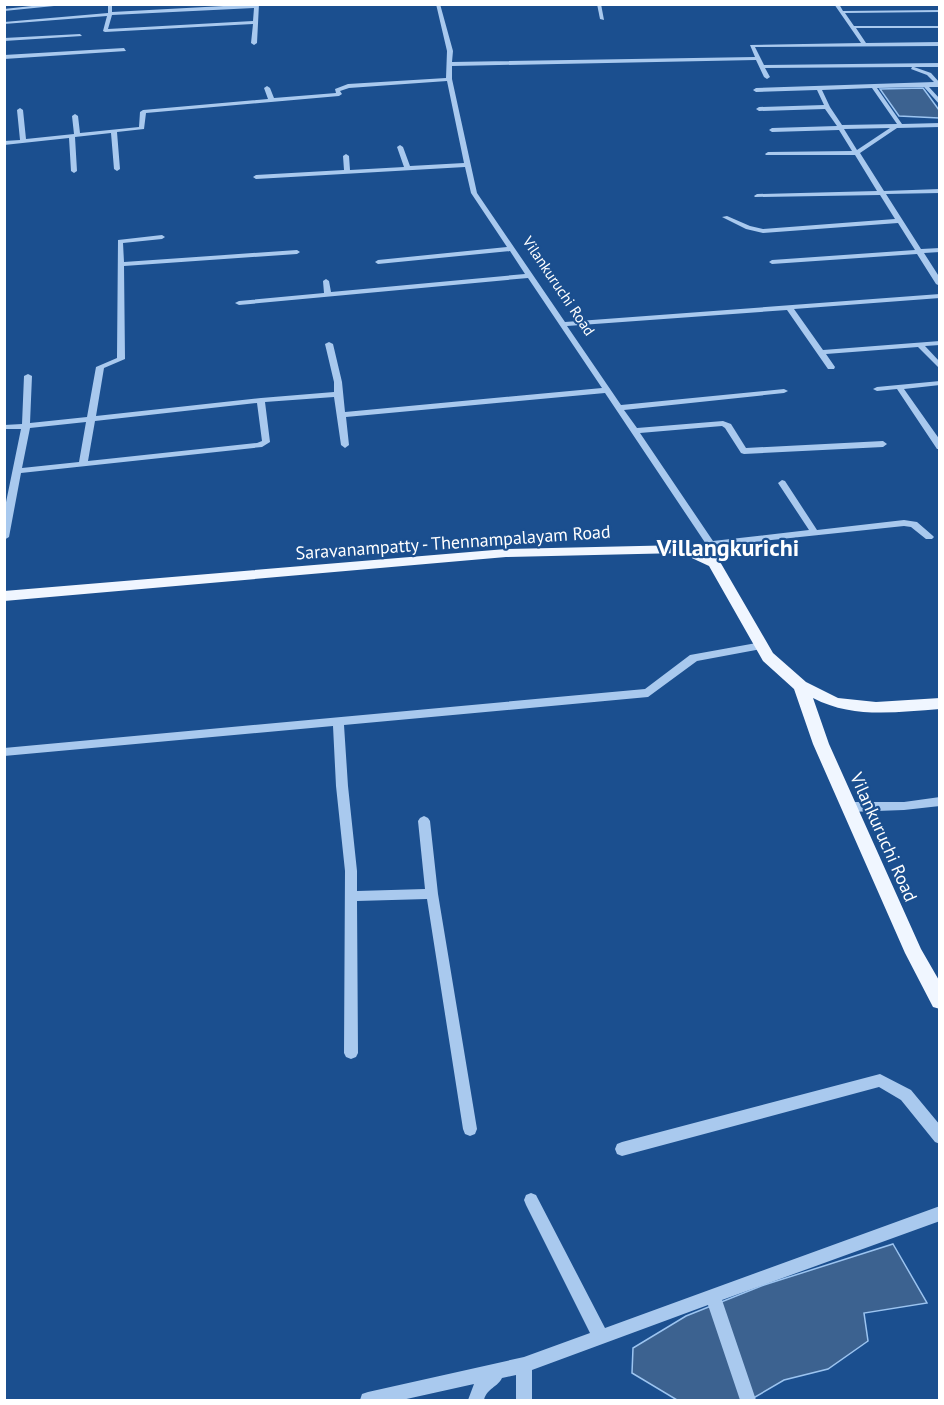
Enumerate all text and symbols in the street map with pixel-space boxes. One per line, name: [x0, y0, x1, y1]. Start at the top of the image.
street label: Vilankuruchi Road: [518, 232, 599, 339]
street label: Saravanampatty - Thennampalayam Road: [295, 520, 611, 564]
district label: Villangkurichi: [656, 532, 799, 563]
street label: Vilankuruchi Road: [845, 768, 923, 905]

